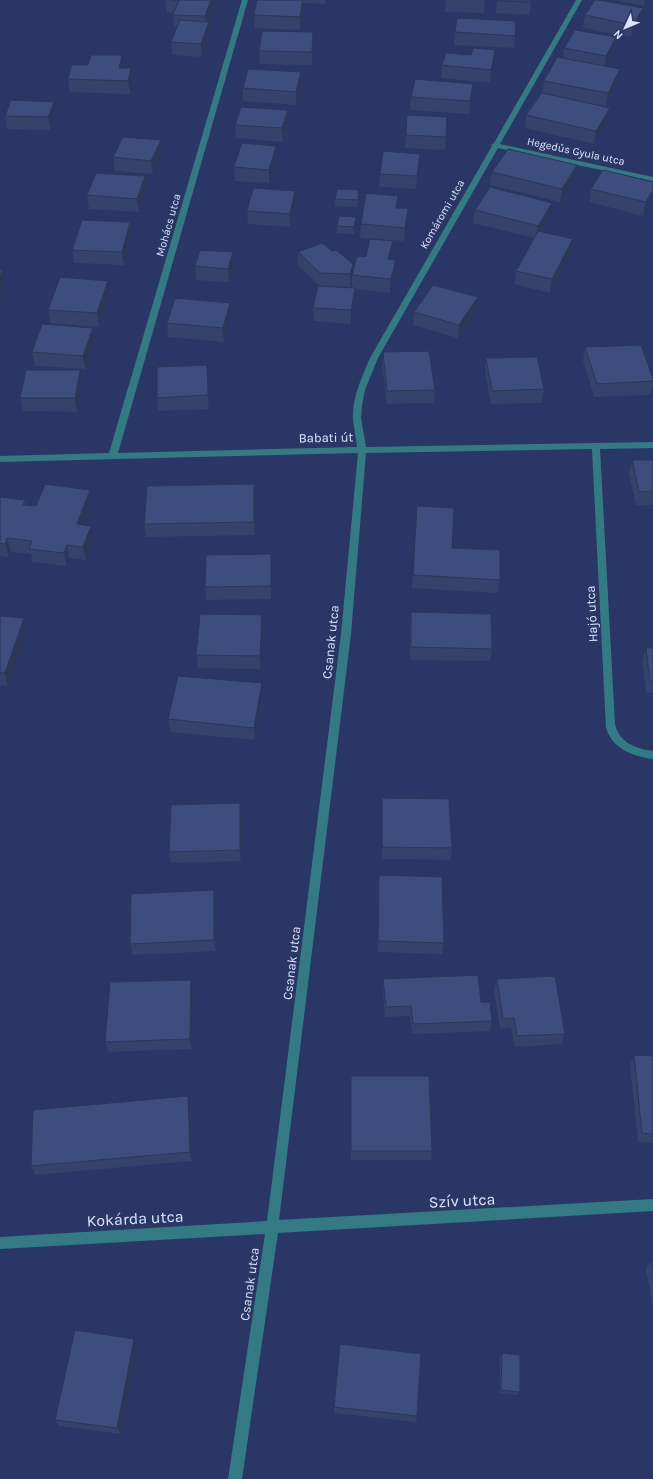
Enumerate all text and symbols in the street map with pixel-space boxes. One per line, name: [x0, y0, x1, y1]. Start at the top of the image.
north arrow: [605, 8, 645, 48]
text: N: [611, 27, 626, 42]
street label: Hegedűs Gyula utca: [526, 135, 626, 168]
street label: Komáromi utca: [417, 177, 467, 251]
street label: Mohács utca: [153, 192, 184, 258]
street label: Babati út: [299, 430, 354, 445]
street label: Hajó utca: [583, 585, 600, 643]
street label: Csanak utca: [319, 604, 342, 680]
street label: Csanak utca: [280, 925, 303, 1001]
street label: Szív utca: [428, 1189, 496, 1212]
street label: Kokárda utca: [86, 1206, 184, 1231]
street label: Csanak utca: [237, 1246, 262, 1322]

